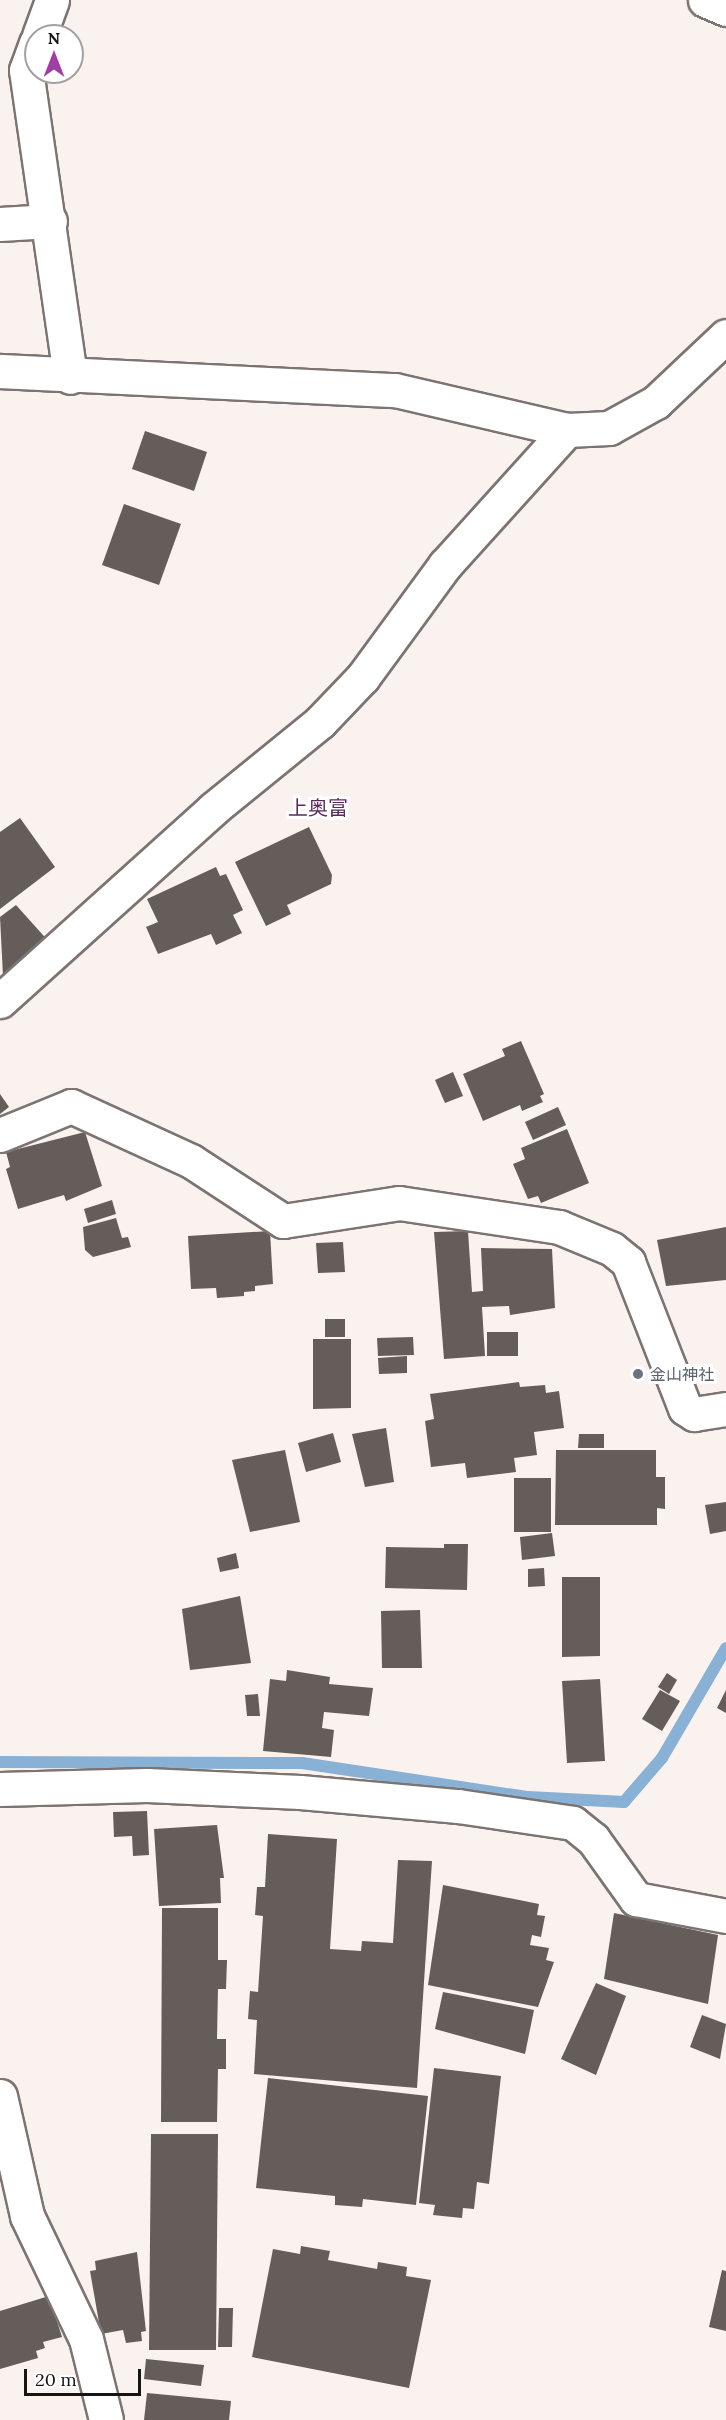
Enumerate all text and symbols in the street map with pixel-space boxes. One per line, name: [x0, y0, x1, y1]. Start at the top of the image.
north arrow: [24, 24, 84, 84]
text: N: [48, 28, 60, 48]
district label: 上奥富: [288, 795, 348, 819]
place label: 金山神社: [650, 1364, 714, 1384]
marker: 金山神社: [631, 1367, 645, 1381]
scale bar: [27, 2357, 144, 2395]
text: 20 m: [35, 2368, 77, 2391]

